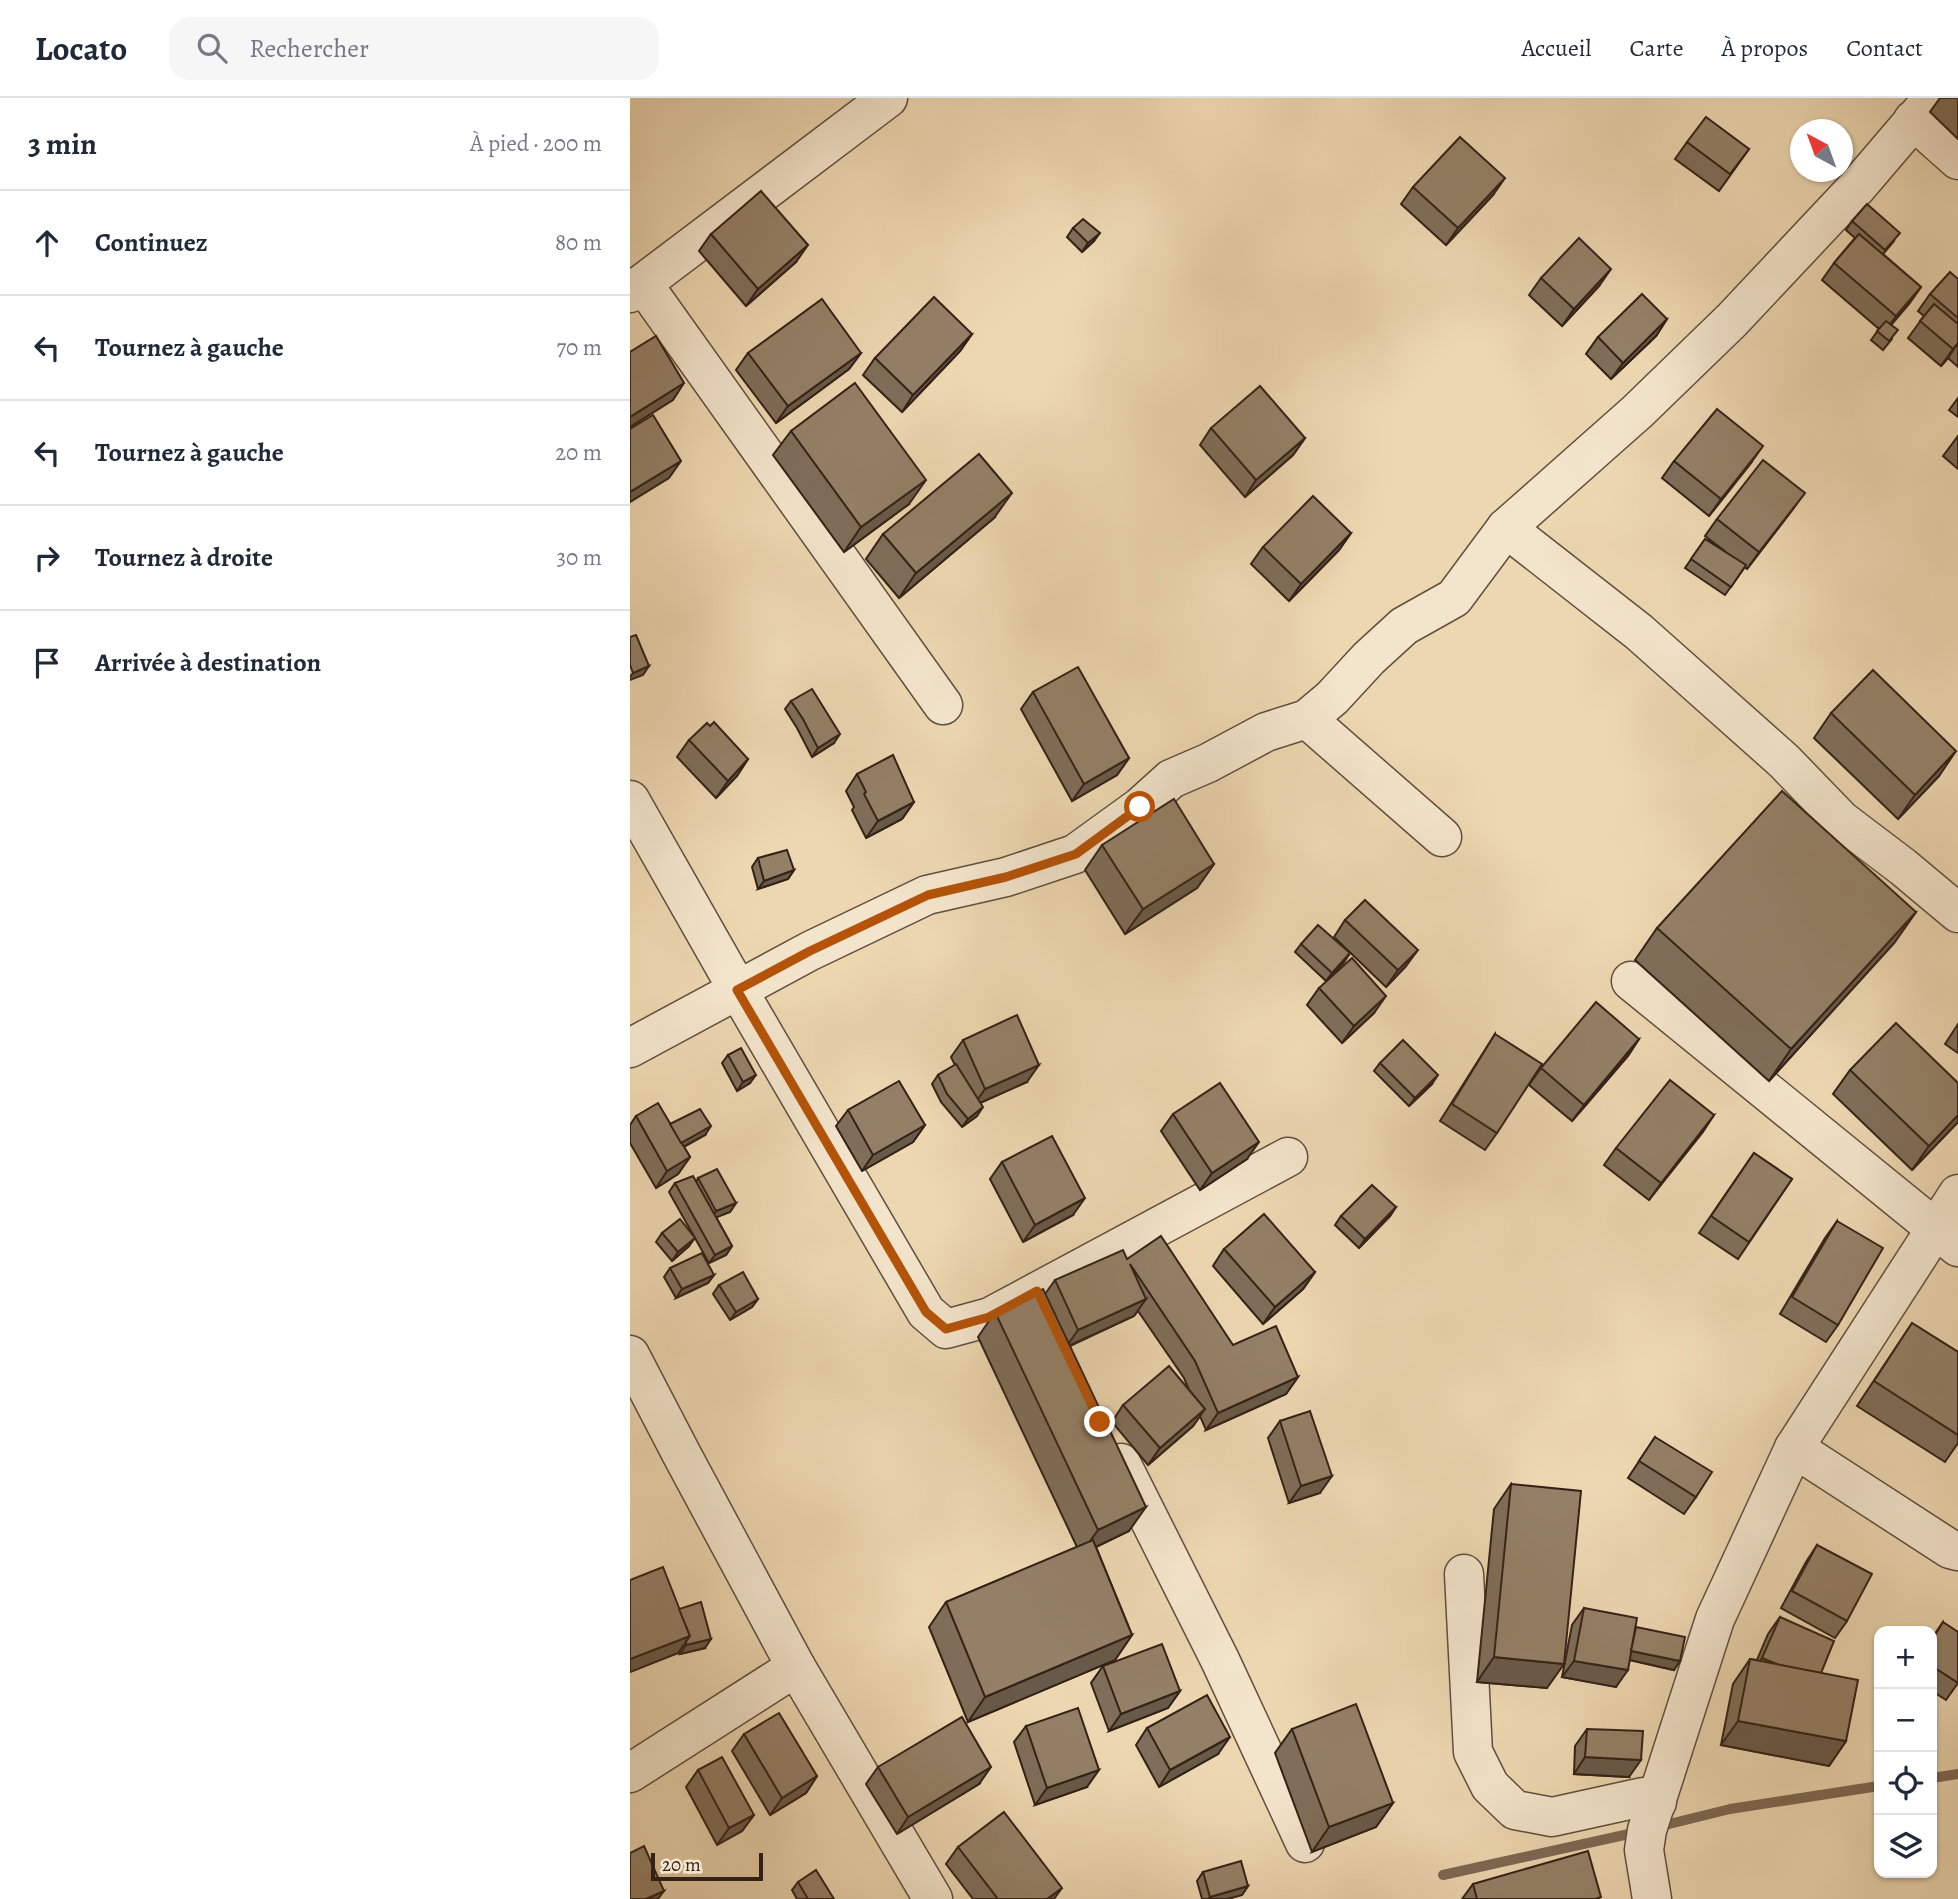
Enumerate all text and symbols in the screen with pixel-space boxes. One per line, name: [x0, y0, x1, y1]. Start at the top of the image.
search box: [169, 17, 659, 80]
text: Locato: [35, 26, 127, 71]
icon: search: [193, 29, 231, 67]
text: Rechercher: [249, 31, 369, 66]
text: Accueil: [1521, 32, 1591, 64]
text: Carte: [1629, 32, 1684, 64]
text: À propos: [1722, 32, 1808, 64]
text: Contact: [1846, 32, 1923, 64]
north arrow: [1790, 119, 1853, 182]
text: 3 min: [28, 124, 97, 164]
text: À pied · 200 m: [470, 128, 602, 159]
icon: ahead: [28, 224, 66, 262]
text: Continuez: [95, 225, 208, 260]
text: 80 m: [555, 227, 602, 258]
icon: left: [28, 329, 66, 367]
text: Tournez à gauche: [95, 330, 284, 365]
text: 70 m: [556, 332, 602, 363]
icon: left: [28, 434, 66, 472]
text: Tournez à gauche: [95, 435, 284, 470]
text: 20 m: [555, 437, 602, 468]
icon: right: [28, 539, 66, 577]
text: Tournez à droite: [95, 540, 273, 575]
text: 30 m: [556, 542, 602, 573]
icon: arrive: [28, 644, 66, 682]
text: Arrivée à destination: [95, 645, 321, 680]
route start: [1124, 791, 1155, 822]
route end: [1084, 1406, 1115, 1437]
map controls: [1874, 1626, 1937, 1878]
button: +: [1874, 1626, 1937, 1689]
button: −: [1874, 1689, 1937, 1752]
button: locate: [1874, 1752, 1937, 1815]
button: layers: [1874, 1815, 1937, 1878]
scale bar: [651, 1850, 763, 1882]
text: 20 m: [662, 1852, 701, 1878]

